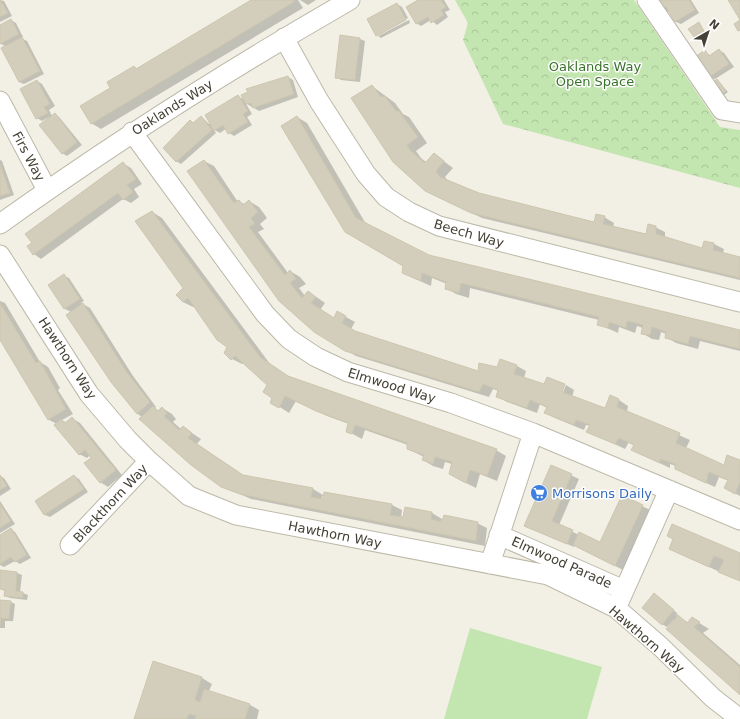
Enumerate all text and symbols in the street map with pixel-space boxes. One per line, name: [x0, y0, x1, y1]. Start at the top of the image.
north arrow: [688, 12, 728, 52]
text: N: [706, 17, 722, 33]
park label: Oaklands Way Open Space: [549, 59, 641, 89]
street label: Oaklands Way: [129, 76, 216, 138]
street label: Firs Way: [9, 129, 48, 184]
street label: Beech Way: [432, 216, 506, 251]
street label: Hawthorn Way: [35, 314, 100, 402]
street label: Elmwood Way: [346, 365, 438, 406]
street label: Blackthorn Way: [70, 461, 151, 546]
supermarket icon: Morrisons Daily: [529, 483, 549, 503]
place label: Morrisons Daily: [552, 486, 652, 501]
street label: Hawthorn Way: [287, 518, 383, 551]
street label: Elmwood Parade: [509, 534, 614, 591]
street label: Hawthorn Way: [606, 603, 688, 676]

